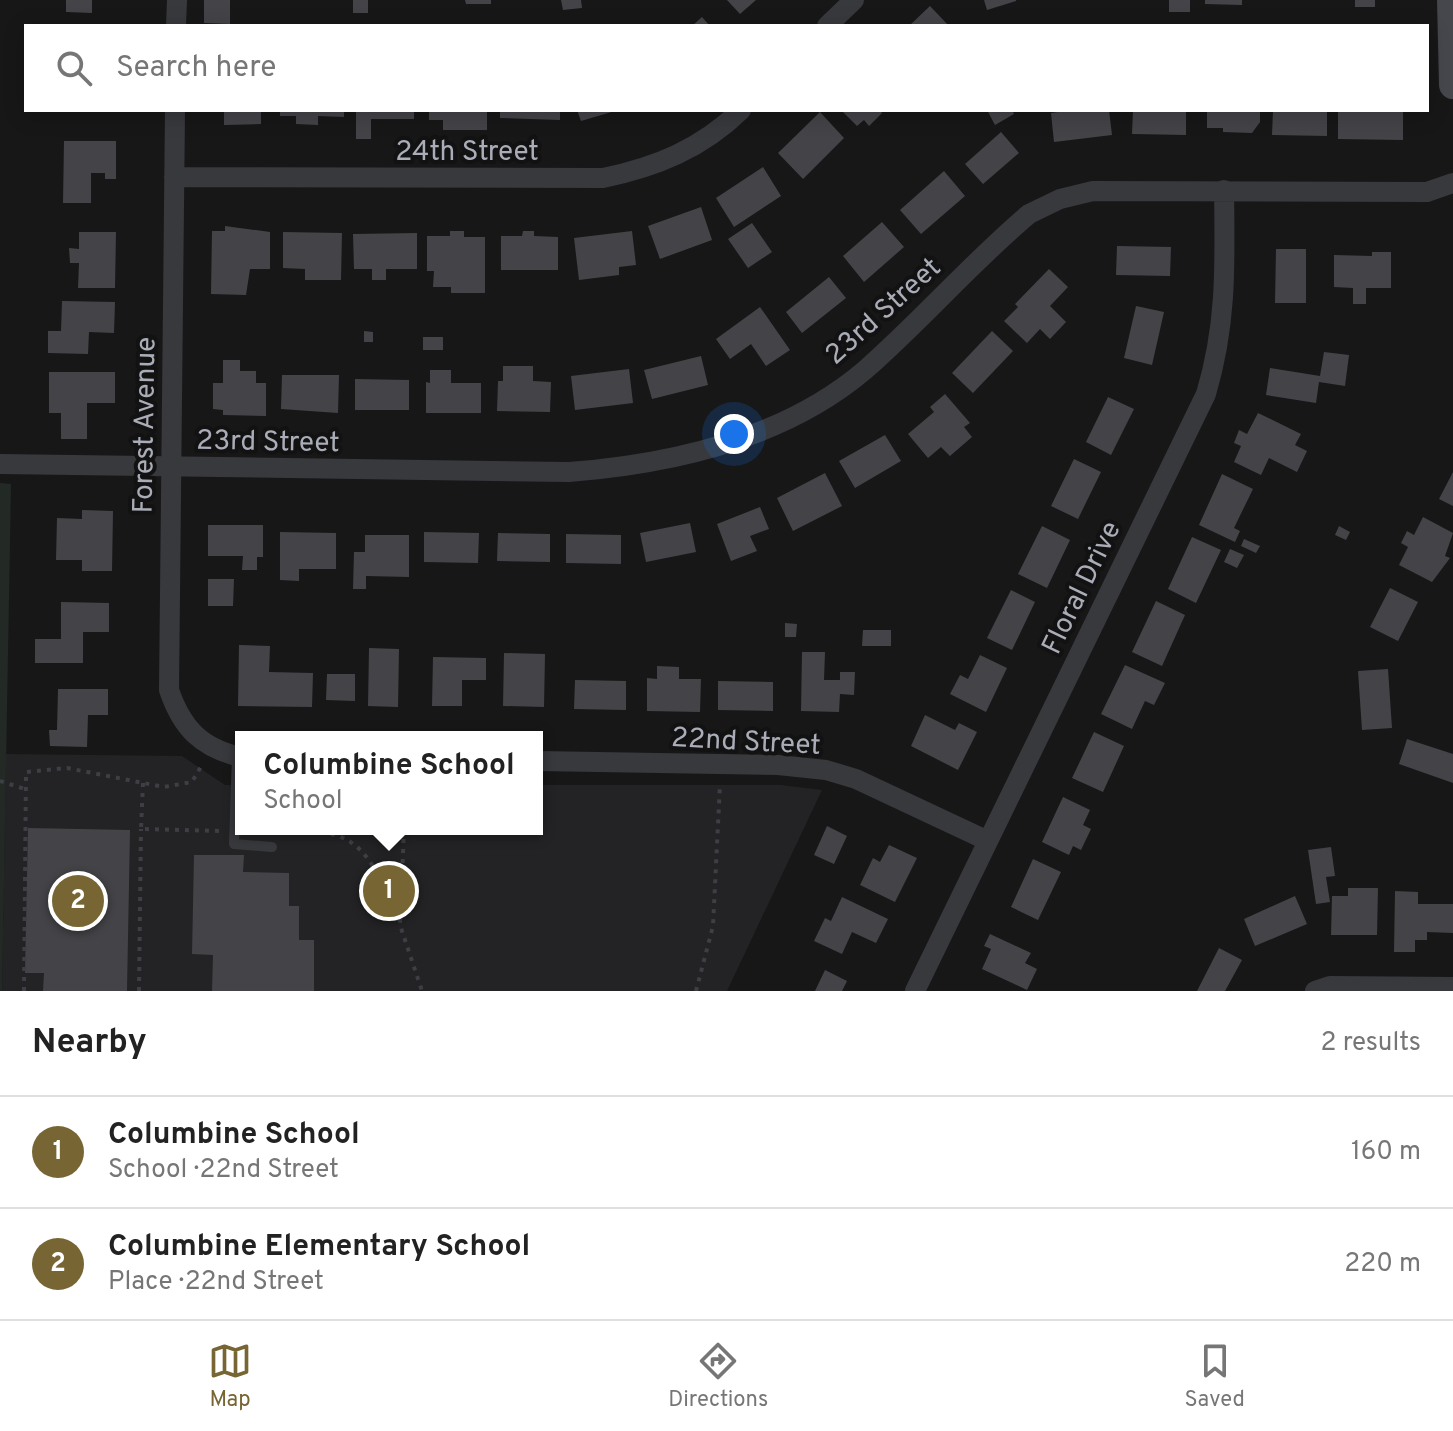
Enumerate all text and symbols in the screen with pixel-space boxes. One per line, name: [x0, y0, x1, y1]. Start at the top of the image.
search box: [24, 24, 1429, 112]
icon: search: [52, 46, 96, 90]
text: Search here: [116, 50, 276, 87]
street label: 24th Street: [395, 135, 539, 171]
street label: 23rd Street: [819, 251, 949, 374]
street label: Forest Avenue: [126, 337, 166, 514]
your location: [714, 414, 754, 454]
street label: 23rd Street: [196, 424, 340, 462]
street label: Floral Drive: [1035, 516, 1130, 661]
street label: 22nd Street: [670, 721, 822, 765]
popup: [235, 731, 543, 835]
text: Columbine School: [263, 748, 515, 785]
text: School: [263, 785, 343, 818]
pin: 1: [363, 861, 415, 921]
pin: 2: [52, 871, 104, 931]
text: Nearby: [32, 1022, 147, 1065]
text: 2 results: [1321, 1027, 1421, 1060]
text: Columbine School: [108, 1117, 360, 1154]
text: 1: [53, 1136, 63, 1169]
text: 160 m: [1351, 1136, 1421, 1169]
text: School · 22nd Street: [108, 1154, 339, 1187]
text: Columbine Elementary School: [108, 1229, 530, 1266]
text: 2: [50, 1248, 66, 1281]
text: 220 m: [1344, 1248, 1421, 1281]
text: Place · 22nd Street: [108, 1266, 324, 1299]
tab: Map: [208, 1339, 252, 1414]
tab: Directions: [668, 1339, 768, 1414]
tab: Saved: [1184, 1339, 1245, 1414]

